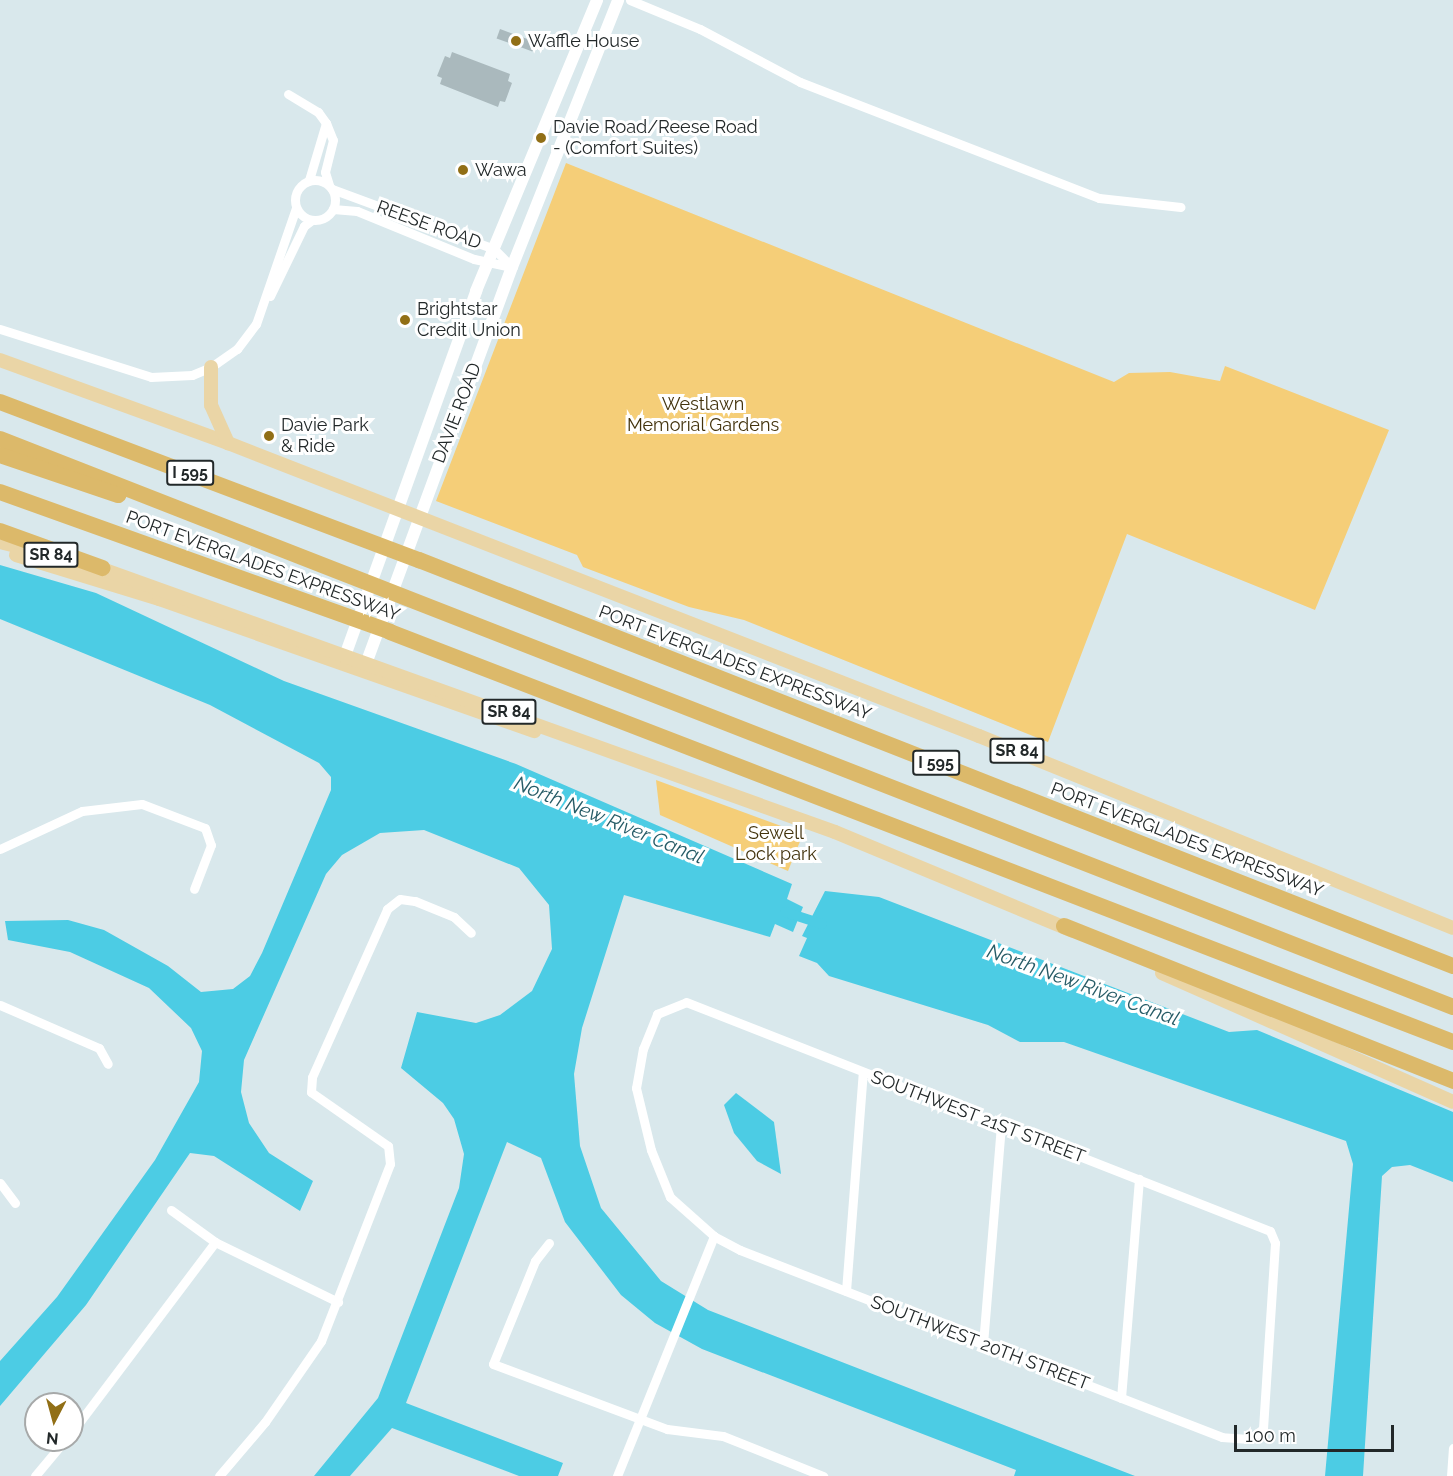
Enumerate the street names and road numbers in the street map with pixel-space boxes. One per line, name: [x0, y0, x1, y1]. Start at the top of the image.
street label: REESE ROAD: [374, 196, 484, 254]
street label: DAVIE ROAD: [428, 360, 486, 466]
road number: I 595: [166, 460, 214, 486]
street label: PORT EVERGLADES EXPRESSWAY: [123, 506, 403, 626]
road number: SR 84: [22, 542, 80, 568]
street label: PORT EVERGLADES EXPRESSWAY: [595, 601, 875, 725]
road number: SR 84: [480, 699, 538, 725]
road number: SR 84: [988, 738, 1046, 764]
road number: I 595: [912, 750, 960, 776]
street label: PORT EVERGLADES EXPRESSWAY: [1047, 778, 1327, 902]
street label: SOUTHWEST 21ST STREET: [867, 1066, 1089, 1168]
street label: SOUTHWEST 20TH STREET: [867, 1291, 1093, 1395]

